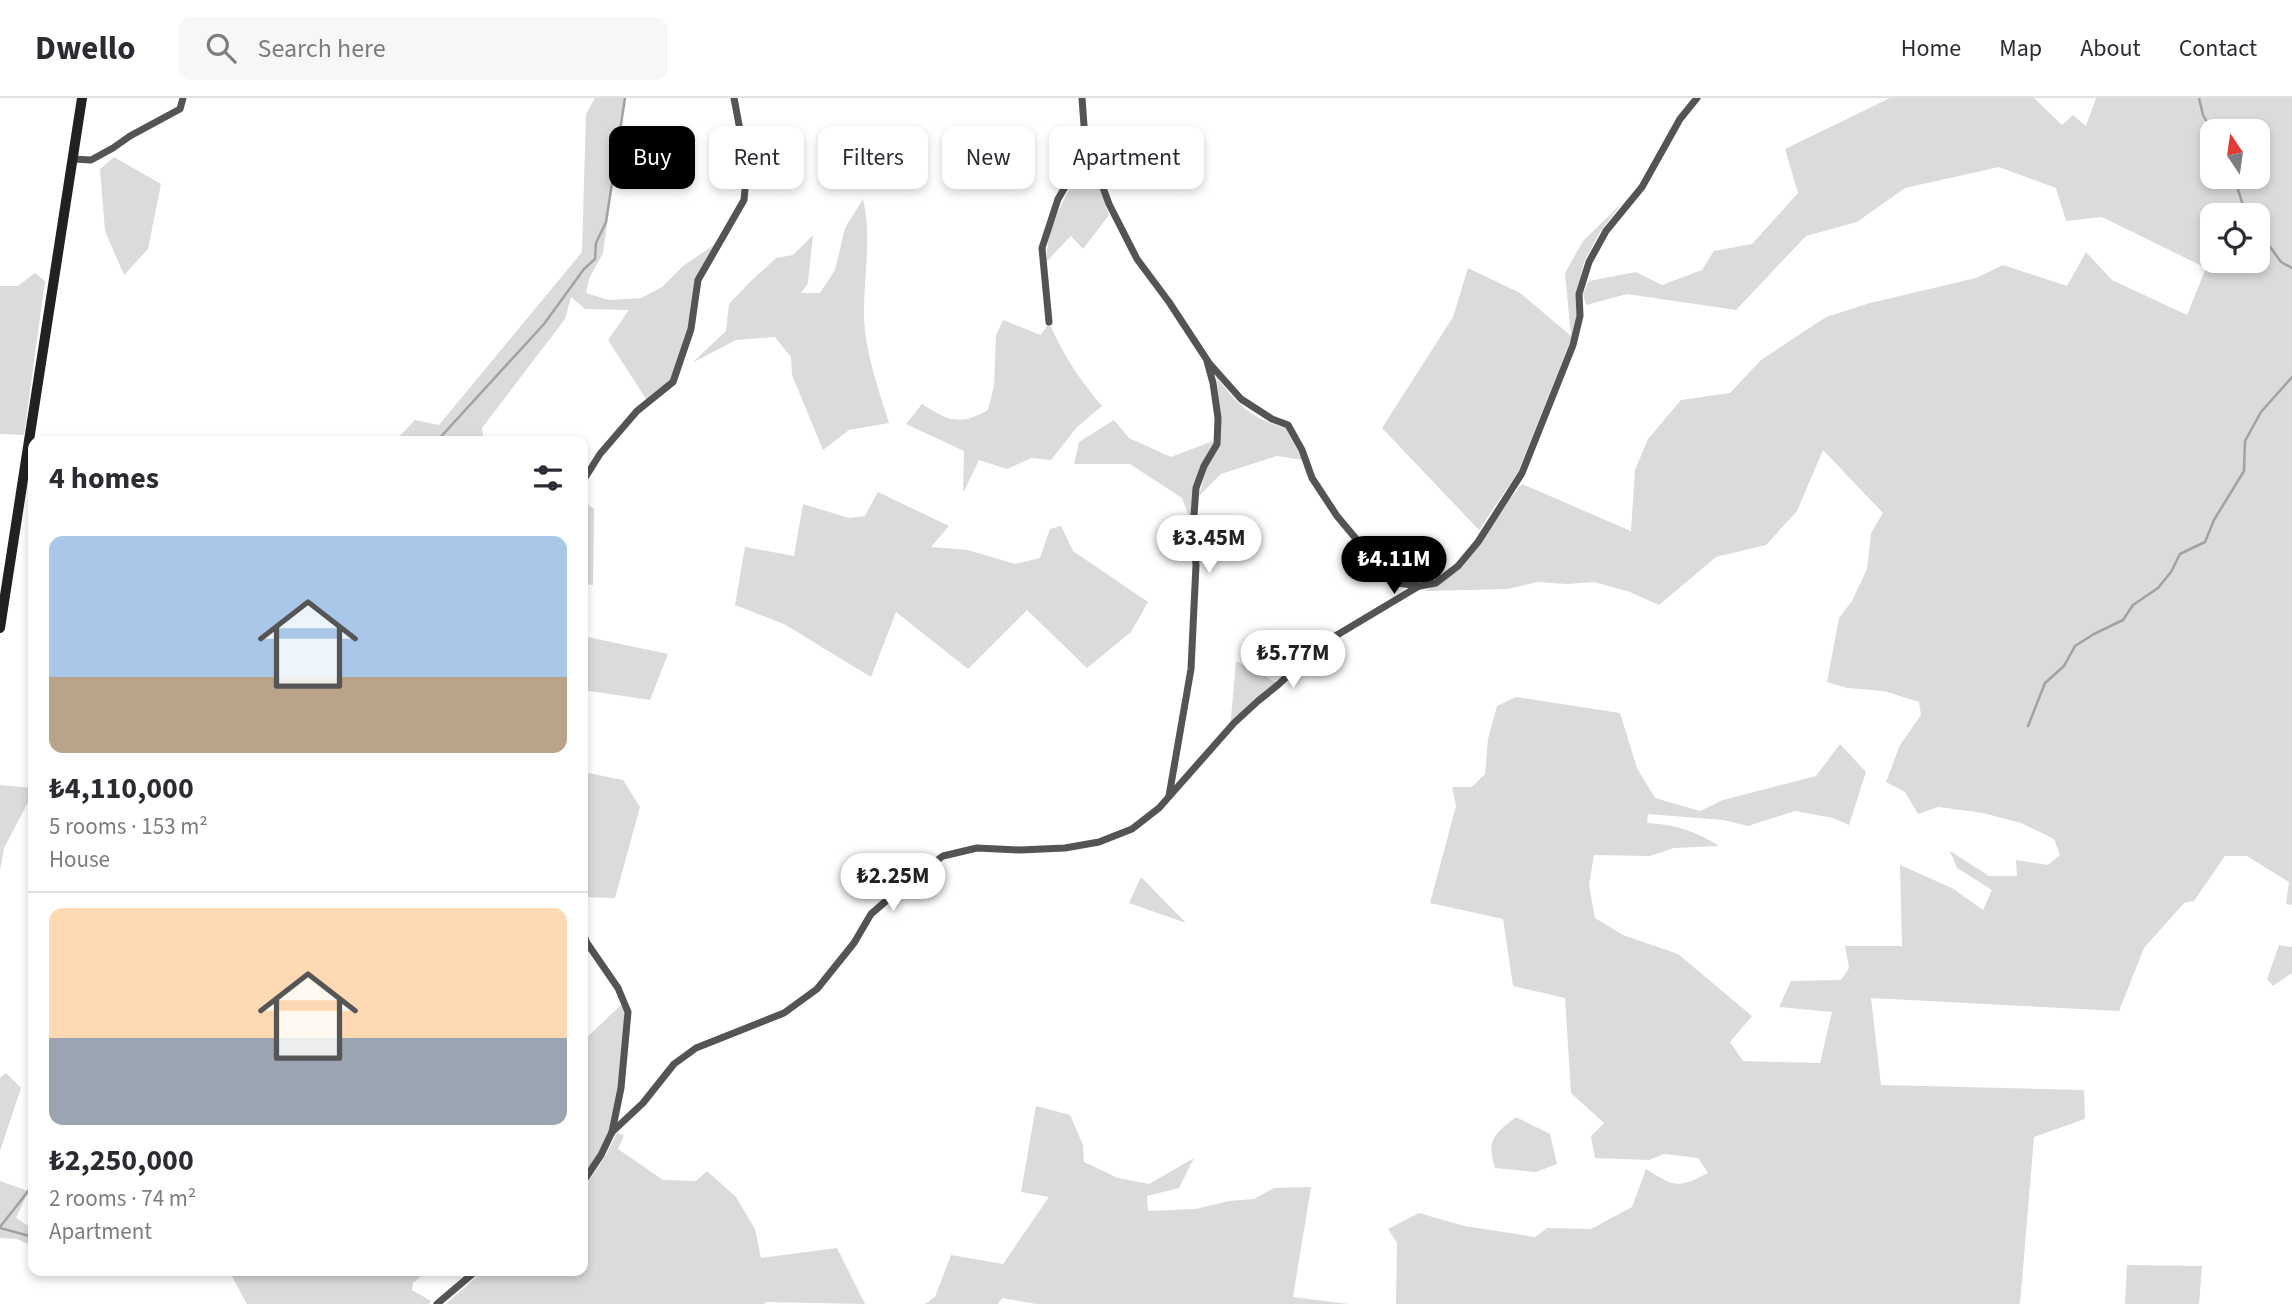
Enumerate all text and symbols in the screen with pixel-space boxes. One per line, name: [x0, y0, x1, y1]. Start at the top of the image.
search box: [178, 17, 668, 80]
text: Dwello: [35, 25, 136, 72]
icon: search: [202, 29, 240, 67]
text: Search here: [258, 30, 386, 67]
text: Home: [1901, 31, 1961, 66]
text: Map: [1999, 31, 2042, 66]
text: About: [2080, 31, 2141, 66]
text: Contact: [2179, 31, 2257, 66]
north arrow: [2200, 119, 2270, 189]
map controls: [2200, 119, 2270, 273]
chip: Buy: [609, 126, 695, 189]
chip: Rent: [709, 126, 804, 189]
chip: Filters: [818, 126, 928, 189]
chip: New: [942, 126, 1035, 189]
chip: Apartment: [1049, 126, 1204, 189]
button: locate: [2200, 203, 2270, 273]
text: 4 homes: [49, 457, 159, 500]
icon: filters: [529, 459, 567, 497]
pin: ₺3.45M: [1152, 516, 1266, 575]
text: ₺3.45M: [1172, 521, 1246, 554]
pin: ₺4.11M: [1337, 536, 1451, 596]
text: ₺4.11M: [1357, 542, 1431, 575]
icon: home: [245, 581, 371, 707]
pin: ₺5.77M: [1236, 630, 1350, 690]
text: ₺5.77M: [1256, 636, 1330, 669]
text: ₺4,110,000: [49, 767, 194, 810]
text: 5 rooms · 153 m²: [49, 810, 208, 843]
text: House: [49, 843, 110, 876]
pin: ₺2.25M: [836, 854, 950, 913]
text: ₺2.25M: [856, 859, 930, 892]
icon: home: [245, 953, 371, 1079]
text: ₺2,250,000: [49, 1139, 194, 1182]
text: 2 rooms · 74 m²: [49, 1182, 196, 1215]
text: Apartment: [49, 1215, 152, 1248]

